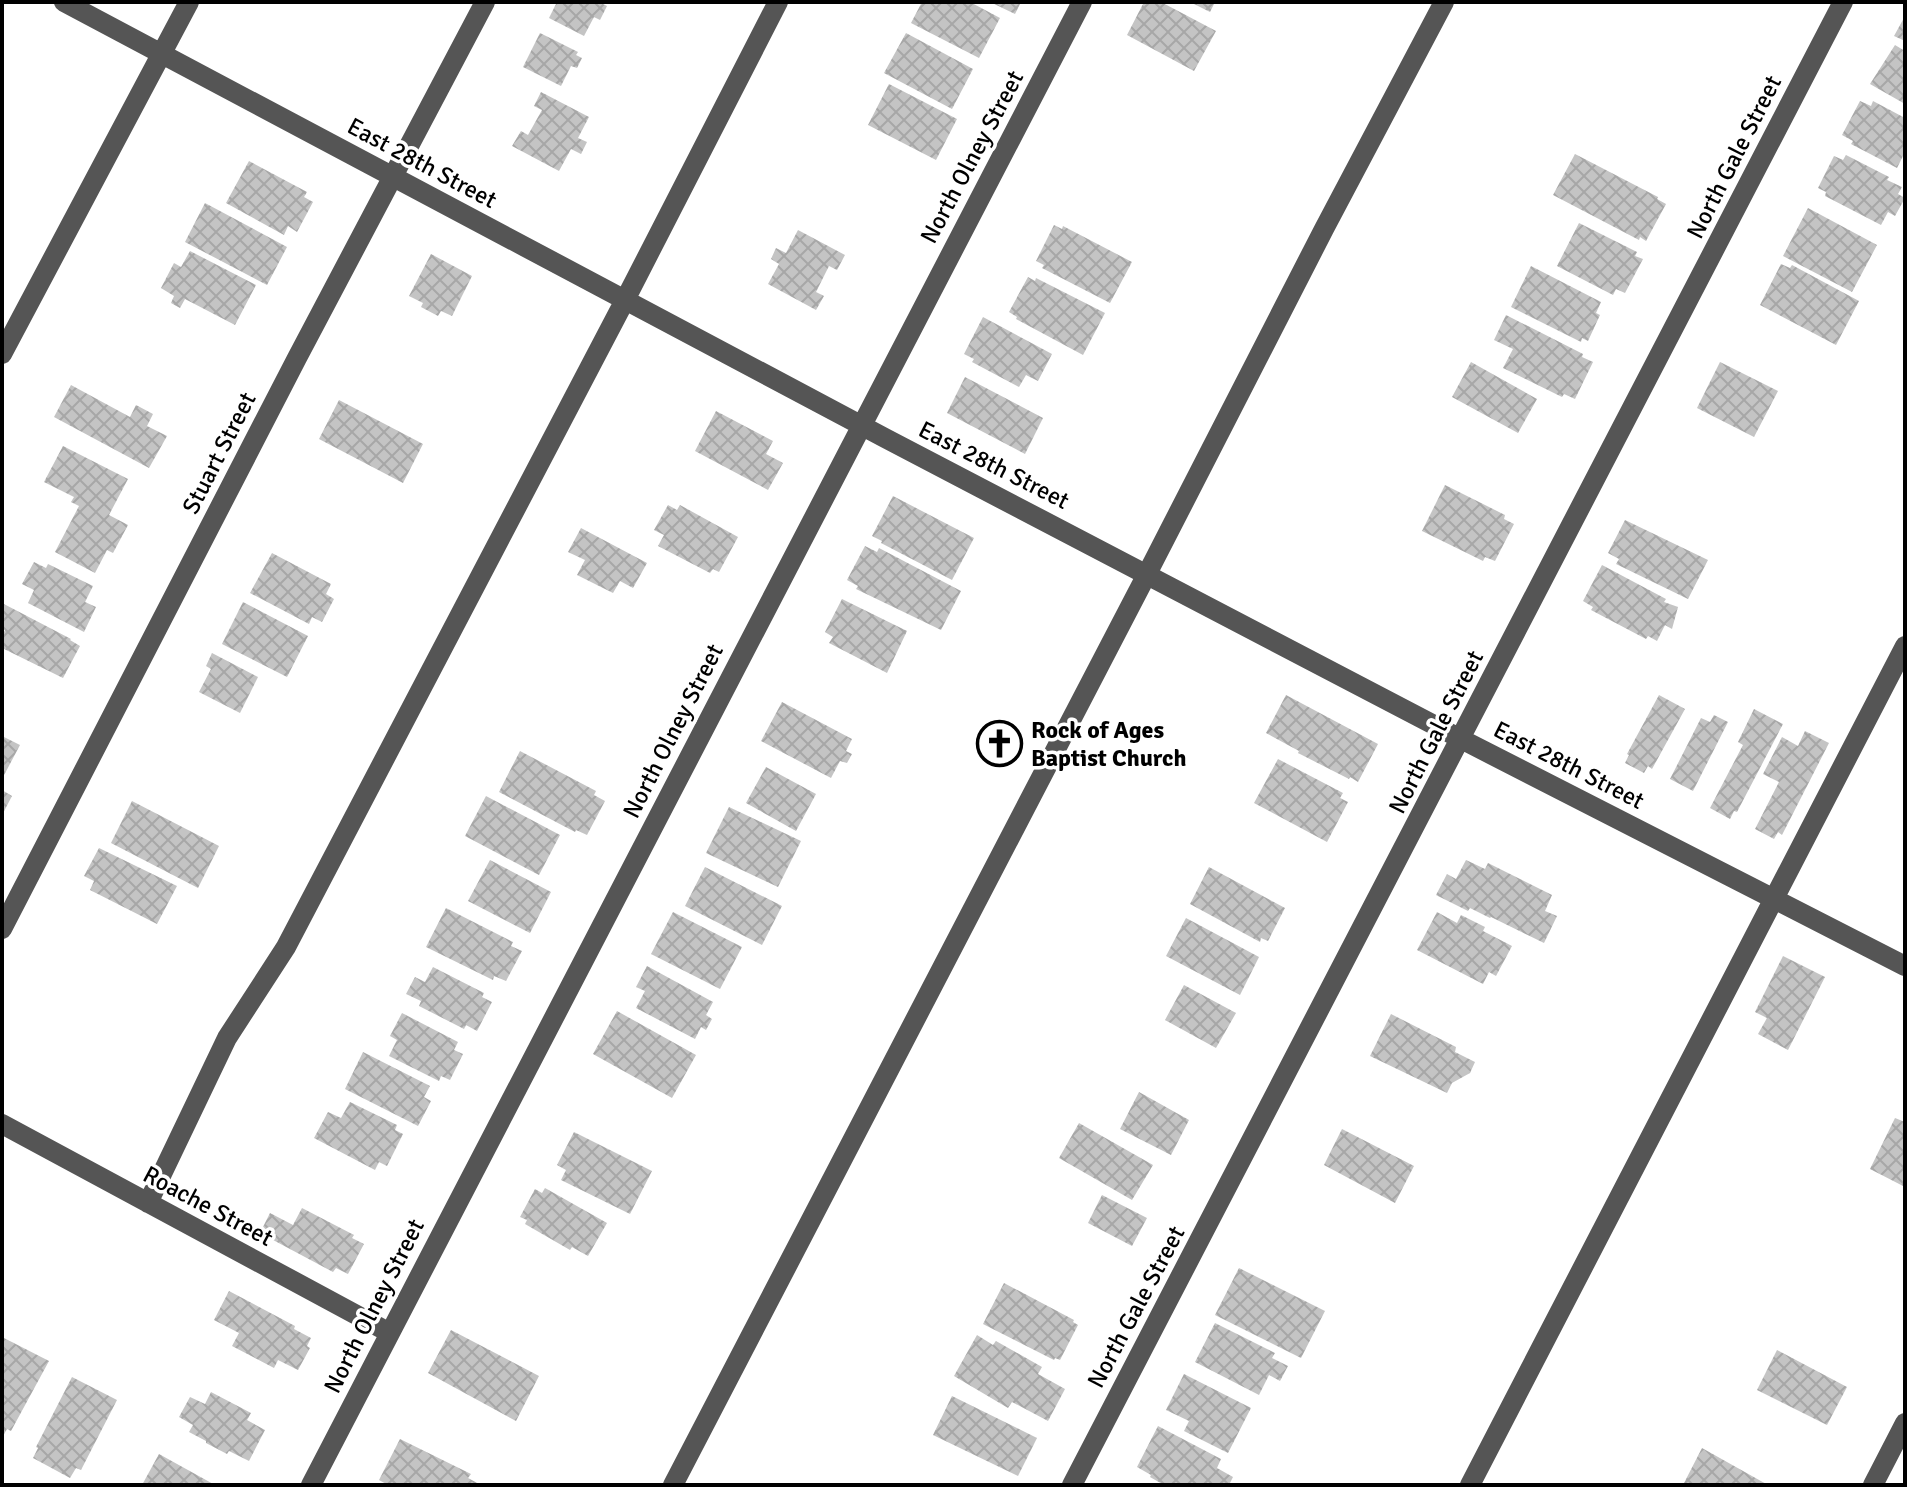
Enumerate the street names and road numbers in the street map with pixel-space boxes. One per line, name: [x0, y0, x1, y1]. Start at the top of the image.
street label: North Olney Street: [914, 65, 1030, 249]
street label: North Gale Street: [1680, 70, 1788, 244]
street label: East 28th Street: [342, 111, 502, 215]
street label: Stuart Street: [176, 387, 262, 519]
street label: East 28th Street: [914, 414, 1074, 516]
street label: North Olney Street: [616, 639, 730, 823]
street label: North Gale Street: [1382, 645, 1490, 819]
street label: East 28th Street: [1489, 714, 1649, 816]
street label: Roache Street: [138, 1159, 278, 1253]
street label: North Olney Street: [317, 1214, 431, 1398]
street label: North Gale Street: [1081, 1221, 1191, 1393]

